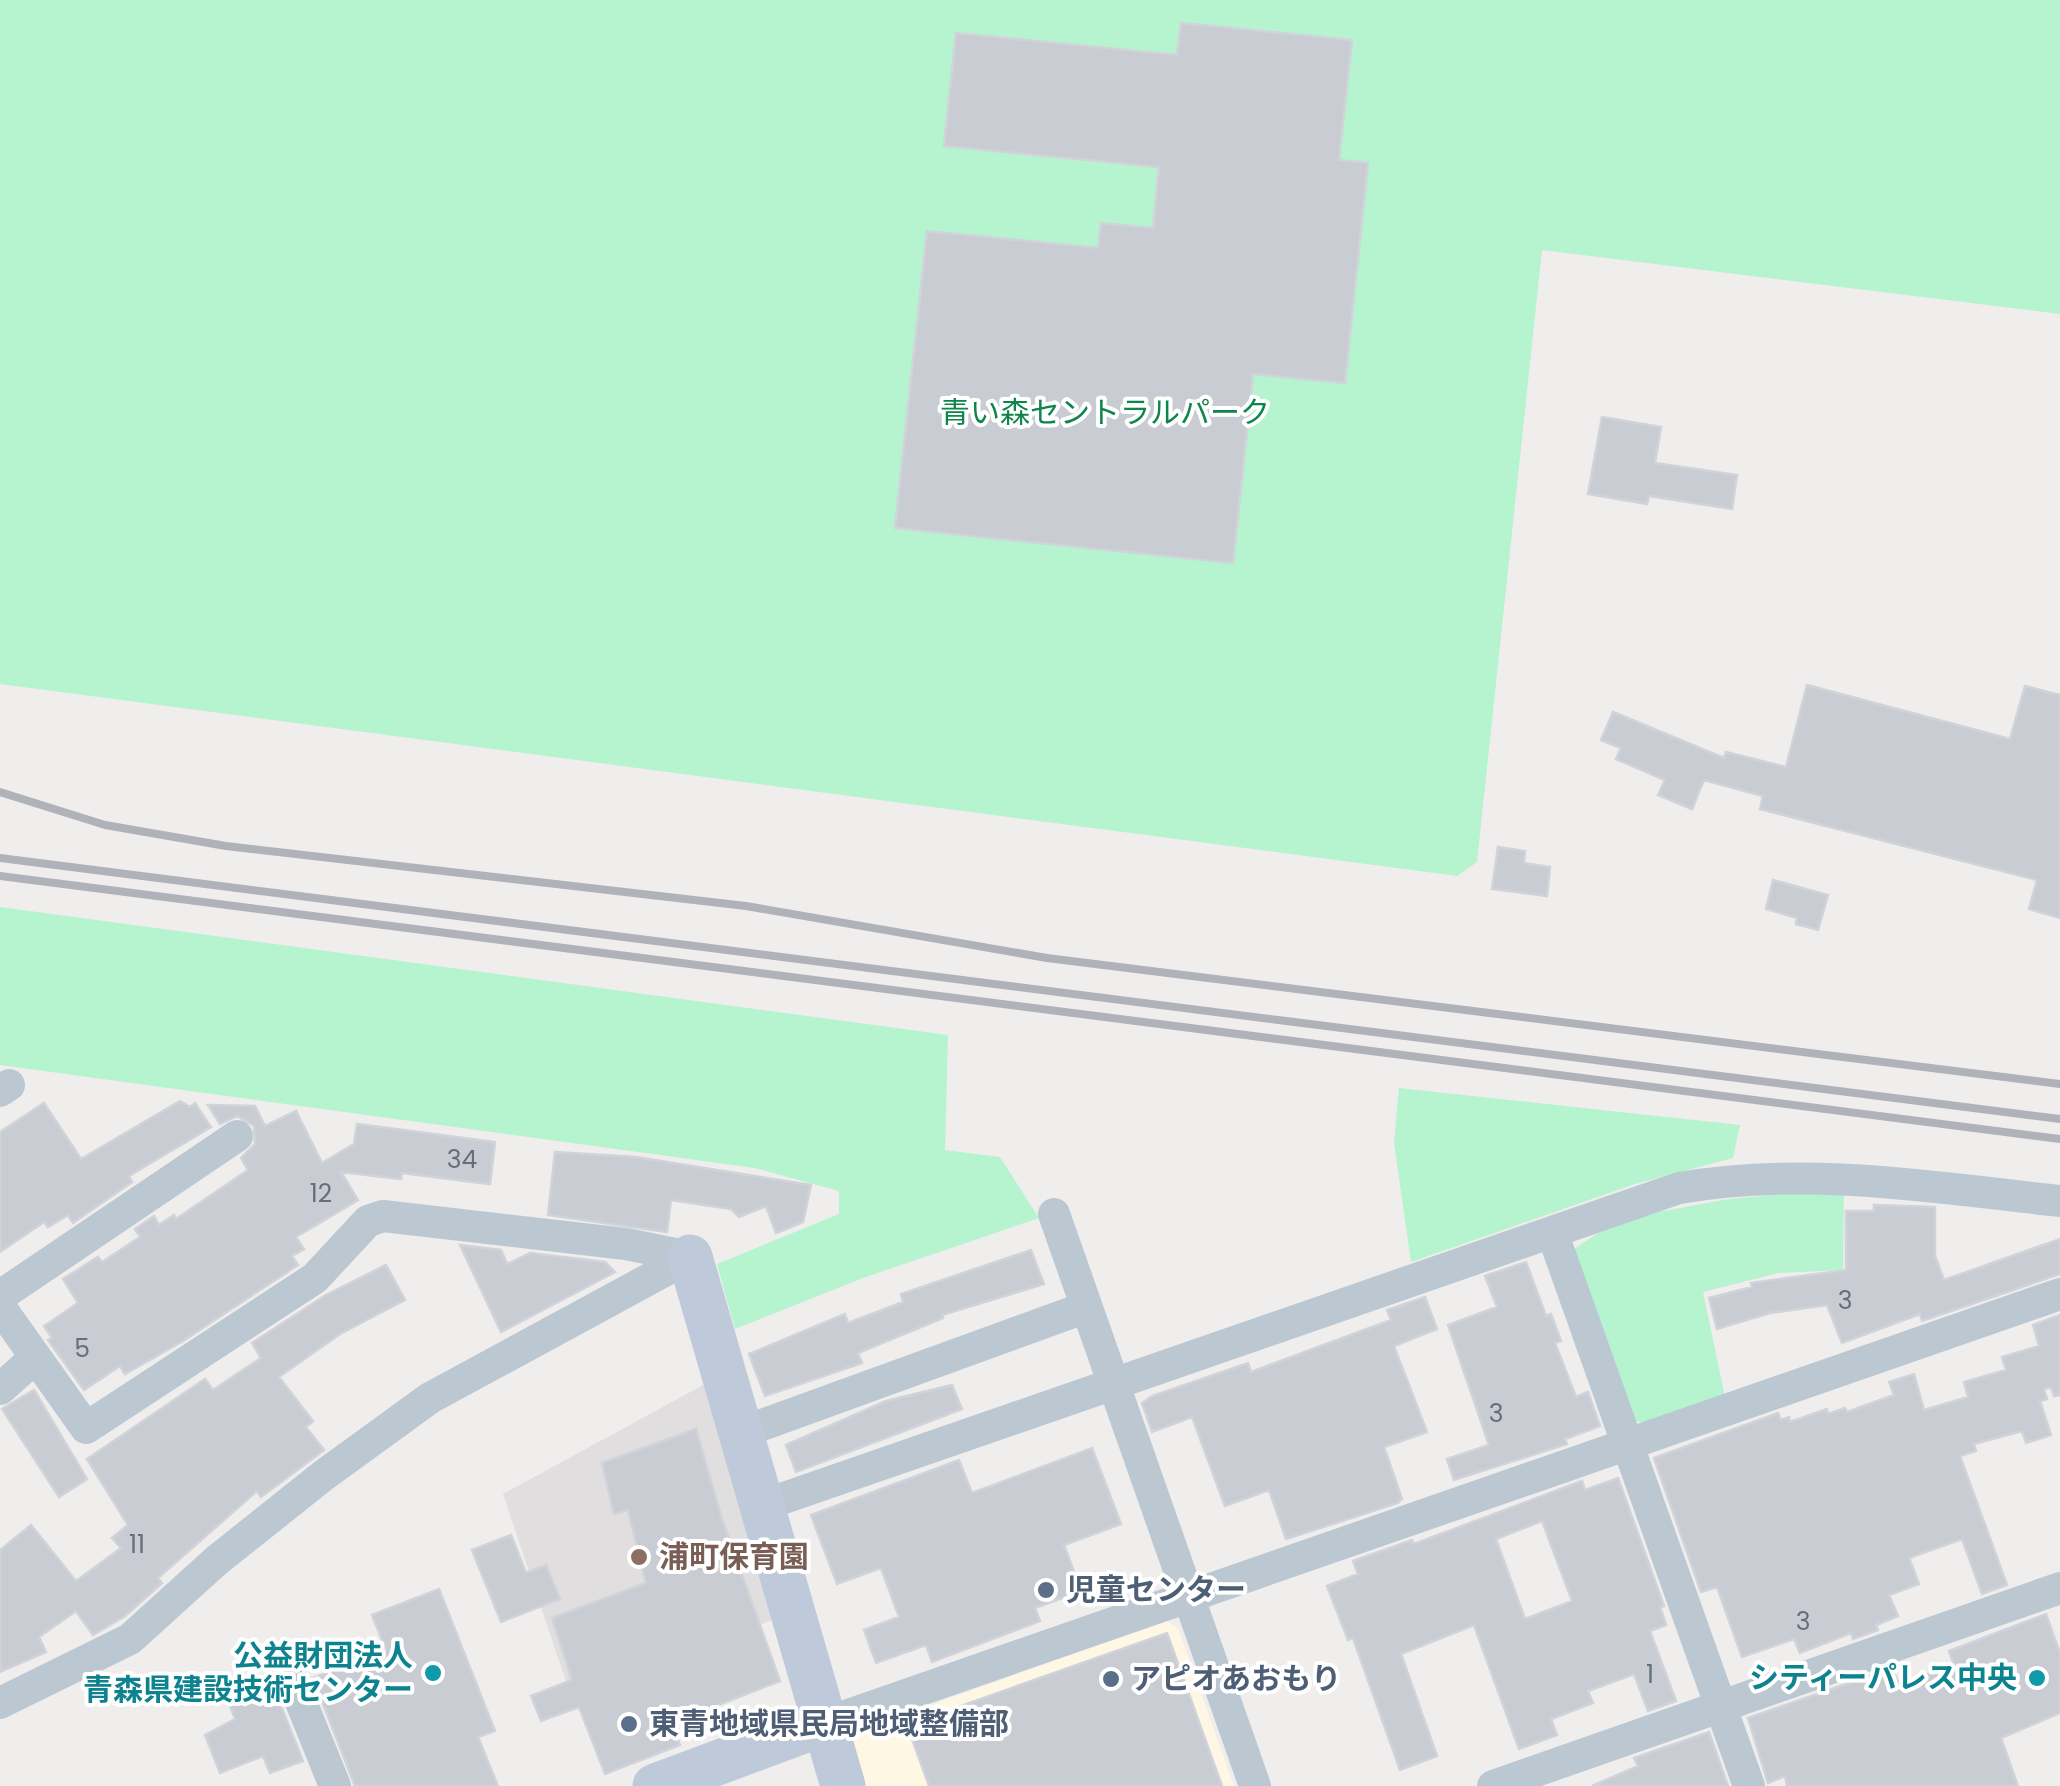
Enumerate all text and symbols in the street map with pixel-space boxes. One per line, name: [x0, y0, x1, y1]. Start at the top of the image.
park label: 青い森セントラルパーク: [940, 391, 1270, 434]
house number: 34: [447, 1142, 477, 1177]
house number: 12: [310, 1176, 332, 1211]
house number: 3: [1838, 1283, 1852, 1318]
house number: 5: [74, 1331, 90, 1366]
house number: 3: [1489, 1396, 1503, 1431]
house number: 11: [129, 1527, 145, 1562]
place label: 浦町保育園: [659, 1535, 809, 1578]
marker: 浦町保育園: [628, 1546, 650, 1568]
place label: 児童センター: [1066, 1568, 1246, 1611]
marker: 児童センター: [1035, 1579, 1057, 1601]
house number: 3: [1796, 1604, 1810, 1639]
place label: 公益財団法人 青森県建設技術センター: [83, 1634, 413, 1711]
place label: シティーパレス中央: [1749, 1656, 2017, 1699]
place label: アピオあおもり: [1131, 1657, 1341, 1700]
house number: 1: [1646, 1657, 1654, 1692]
marker: 公益財団法人 青森県建設技術センター: [422, 1662, 444, 1684]
marker: シティーパレス中央: [2026, 1667, 2048, 1689]
marker: アピオあおもり: [1100, 1668, 1122, 1690]
place label: 東青地域県民局地域整備部: [649, 1702, 1009, 1745]
marker: 東青地域県民局地域整備部: [618, 1713, 640, 1735]

